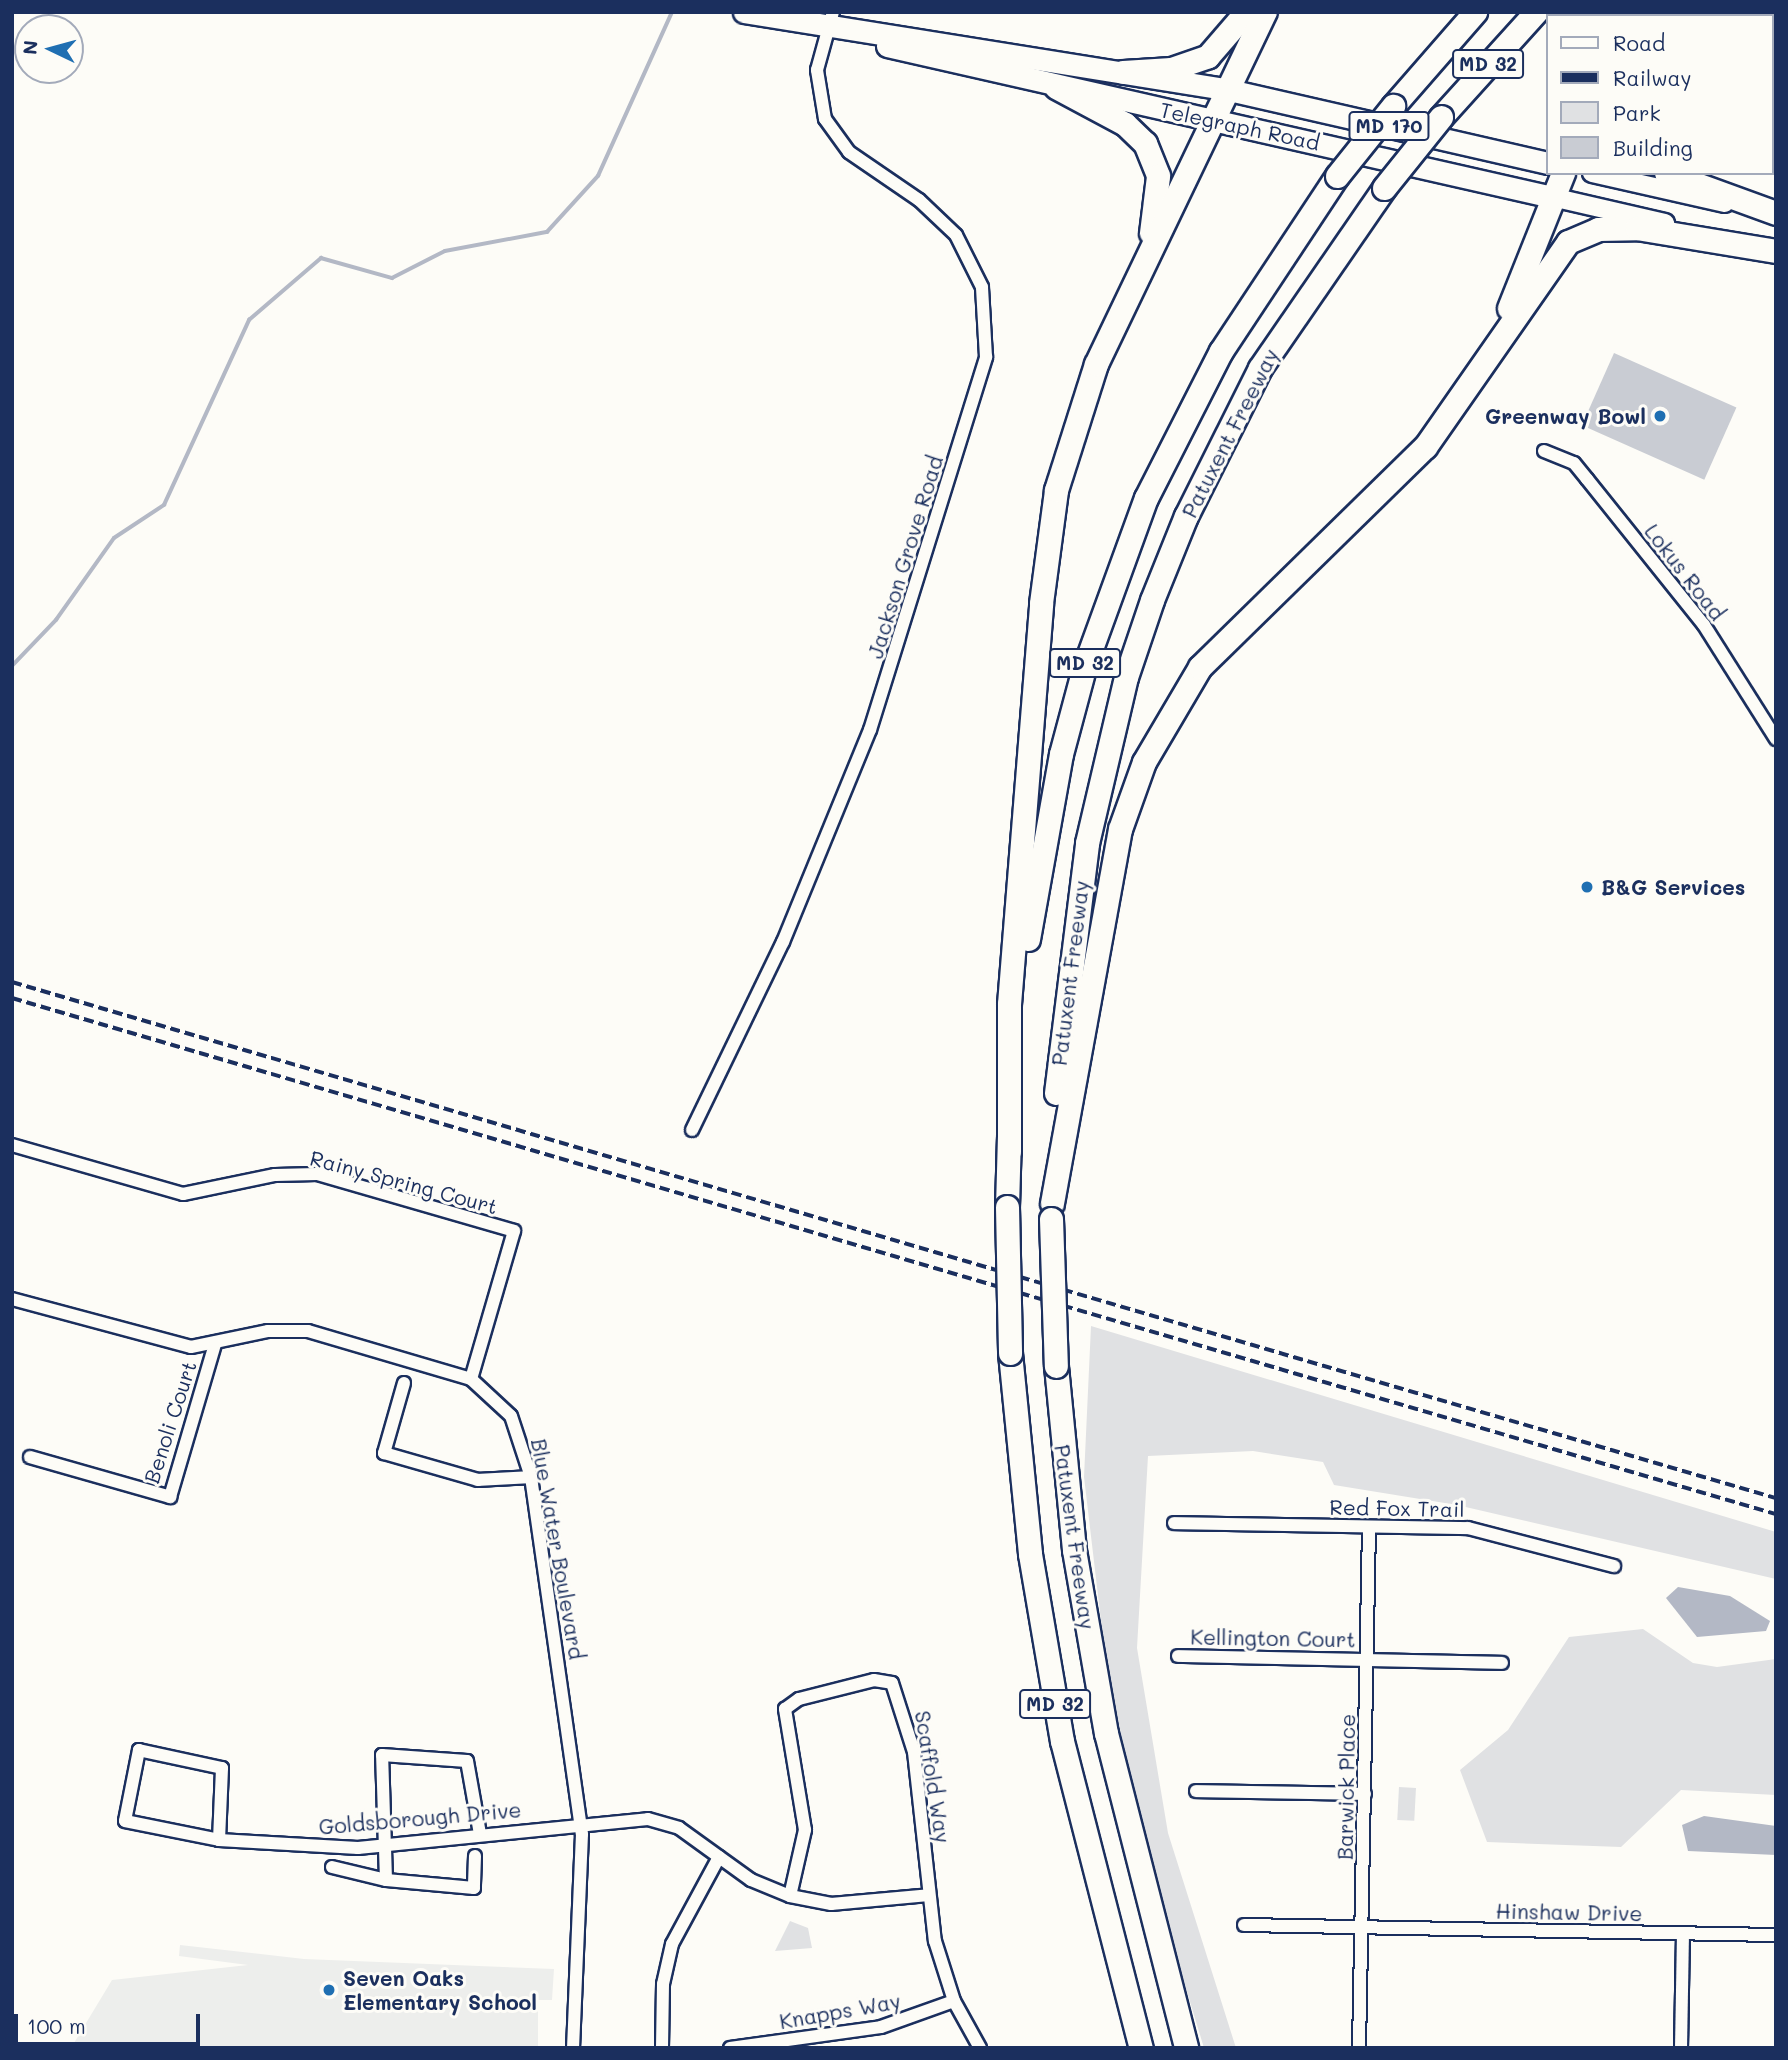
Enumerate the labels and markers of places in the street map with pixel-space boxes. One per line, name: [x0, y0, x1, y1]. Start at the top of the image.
place label: Greenway Bowl: [1485, 403, 1646, 429]
marker: Greenway Bowl: [1652, 408, 1668, 424]
place label: B&G Services: [1601, 874, 1745, 900]
marker: B&G Services: [1579, 879, 1595, 895]
place label: Seven Oaks Elementary School: [343, 1965, 537, 2015]
marker: Seven Oaks Elementary School: [321, 1982, 337, 1998]

